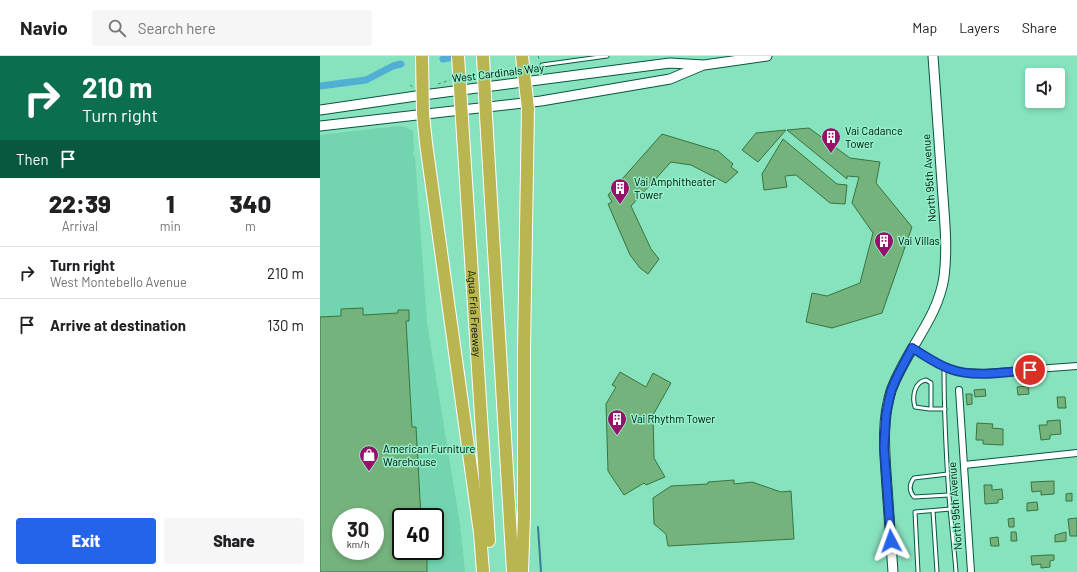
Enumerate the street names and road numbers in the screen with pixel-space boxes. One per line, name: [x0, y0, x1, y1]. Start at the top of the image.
street label: West Cardinals Way: [451, 60, 545, 85]
street label: North 95th Avenue: [919, 133, 938, 222]
street label: Agua Fria Freeway: [466, 270, 484, 357]
street label: North 95th Avenue: [945, 461, 964, 550]

